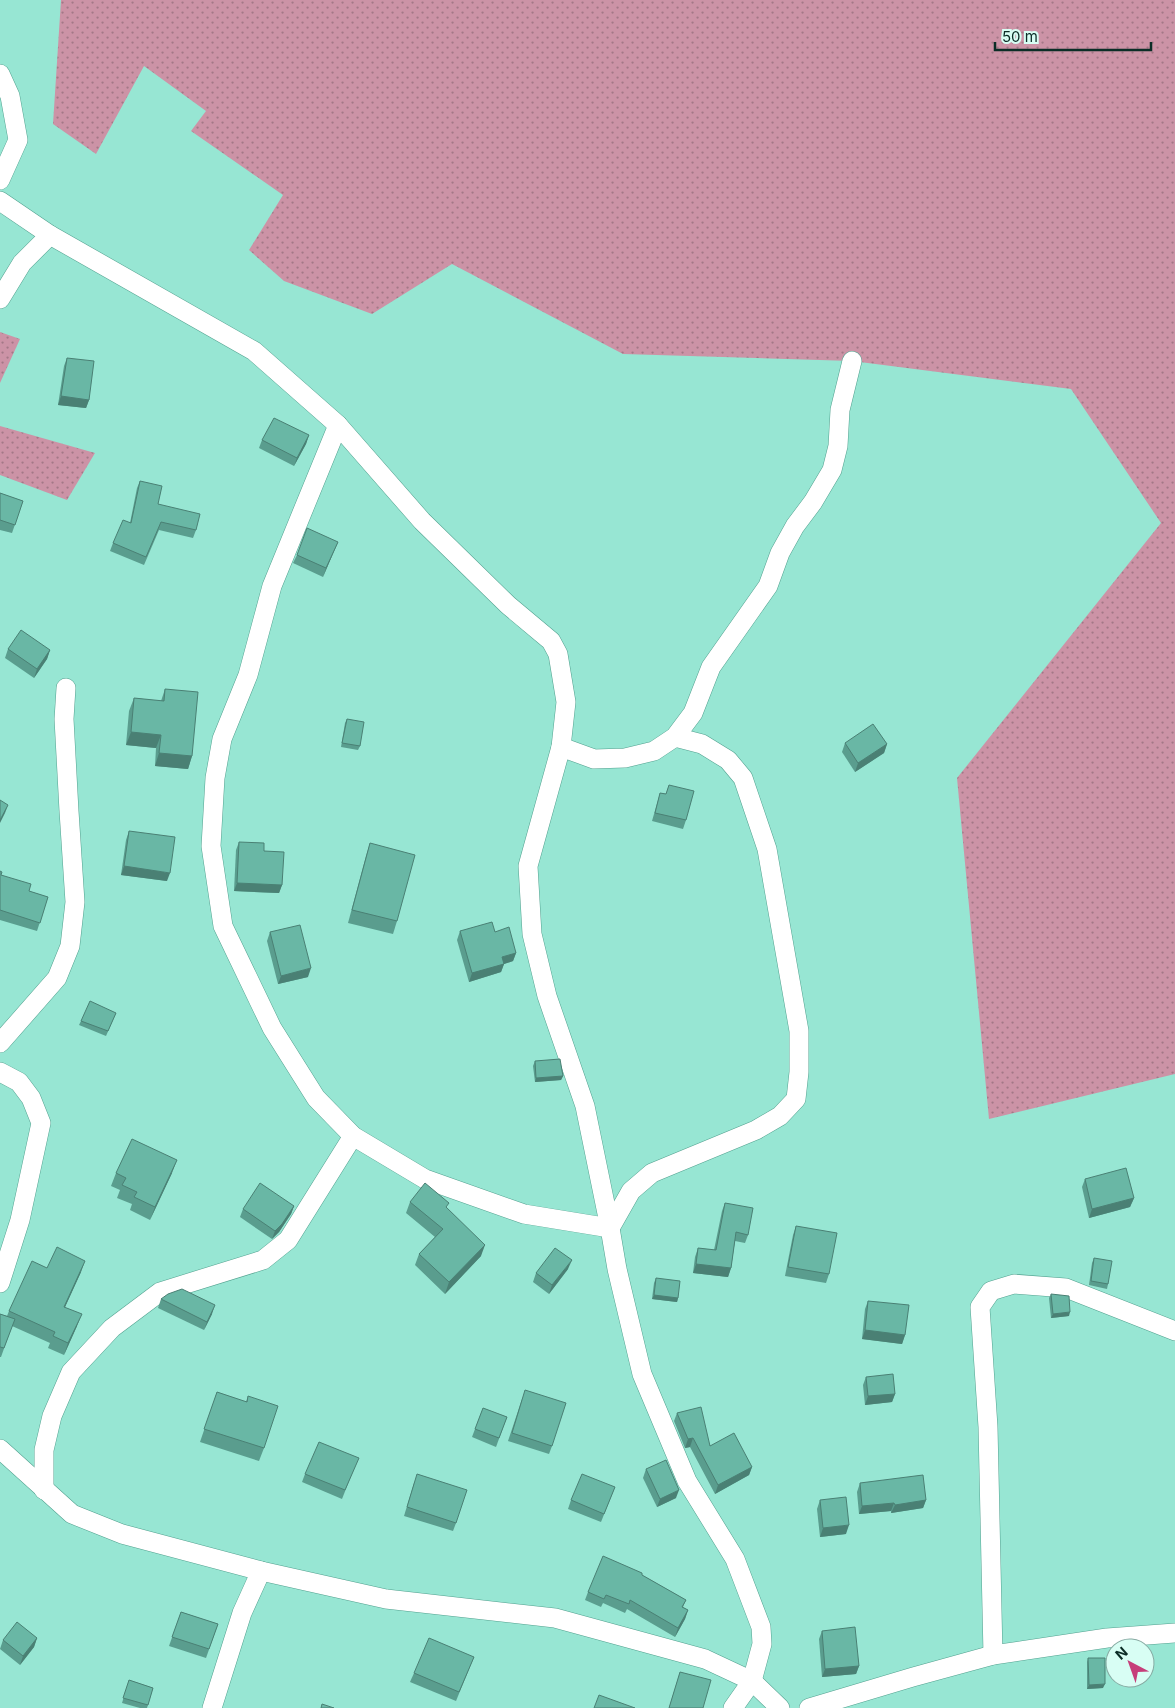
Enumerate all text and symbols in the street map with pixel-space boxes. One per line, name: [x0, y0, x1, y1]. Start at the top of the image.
scale bar: [995, 20, 1151, 52]
text: 50 m: [1002, 27, 1038, 46]
north arrow: [1105, 1638, 1155, 1688]
text: N: [1112, 1643, 1131, 1663]

